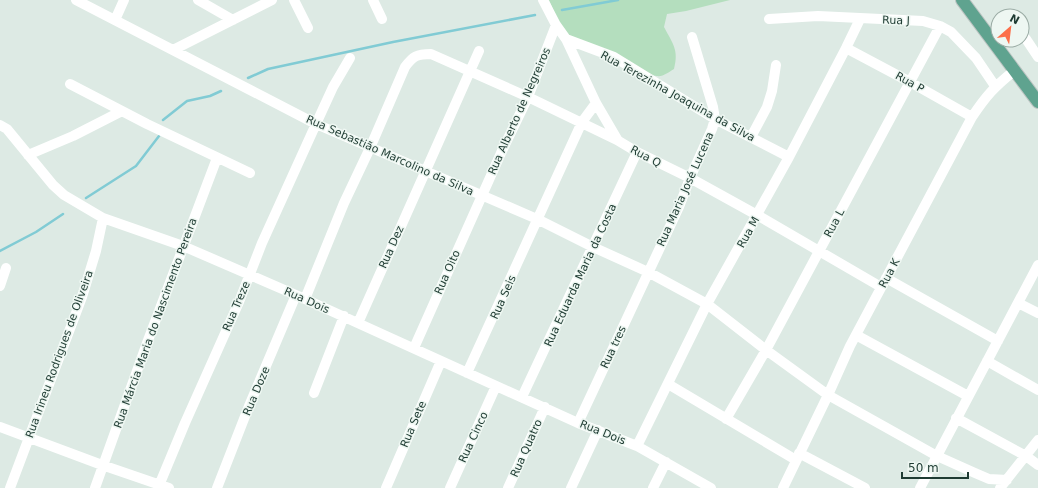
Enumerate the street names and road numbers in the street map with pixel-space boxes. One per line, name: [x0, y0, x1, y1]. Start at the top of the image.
street label: Rua J: [882, 14, 910, 27]
street label: Rua Alberto de Negreiros: [485, 45, 554, 177]
street label: Rua Terezinha Joaquina da Silva: [598, 48, 757, 144]
street label: Rua P: [893, 69, 927, 96]
street label: Rua Sebastião Marcolino da Silva: [304, 112, 476, 198]
street label: Rua Maria José Lucena: [654, 130, 717, 248]
street label: Rua Q: [628, 143, 664, 170]
street label: Rua Eduarda Maria da Costa: [542, 202, 619, 349]
street label: Rua L: [822, 206, 848, 240]
street label: Rua M: [735, 214, 762, 250]
street label: Rua Márcia Maria do Nascimento Pereira: [111, 216, 200, 430]
street label: Rua Dez: [376, 224, 407, 271]
street label: Rua Oito: [432, 248, 463, 296]
street label: Rua K: [876, 256, 903, 290]
street label: Rua Irineu Rodrigues de Oliveira: [23, 269, 96, 440]
street label: Rua Seis: [488, 273, 519, 321]
street label: Rua Treze: [220, 279, 253, 333]
street label: Rua Dois: [282, 285, 332, 316]
street label: Rua tres: [598, 324, 629, 371]
street label: Rua Doze: [240, 364, 273, 418]
street label: Rua Sete: [398, 399, 429, 449]
street label: Rua Cinco: [456, 409, 491, 465]
street label: Rua Quatro: [508, 417, 545, 479]
street label: Rua Dois: [578, 417, 628, 448]

